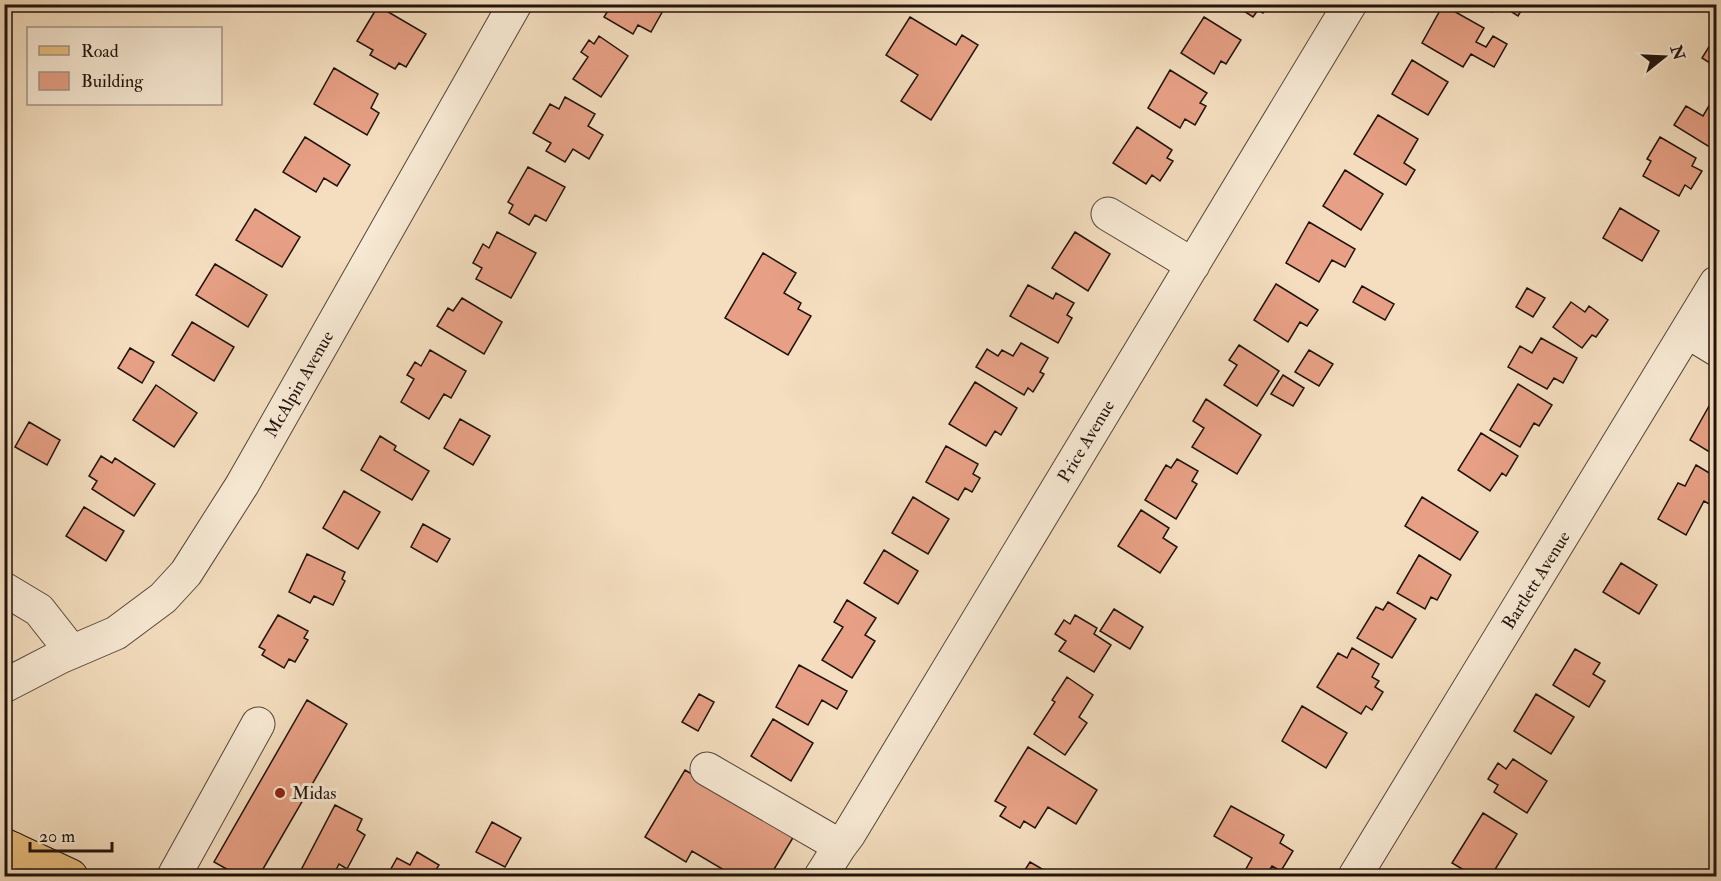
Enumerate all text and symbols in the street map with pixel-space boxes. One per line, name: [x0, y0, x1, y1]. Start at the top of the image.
legend: [27, 27, 222, 105]
north arrow: [1634, 27, 1694, 87]
text: Road: [81, 40, 119, 63]
text: N: [1665, 42, 1689, 63]
text: Building: [81, 70, 144, 93]
street label: McAlpin Avenue: [260, 326, 339, 442]
street label: Price Avenue: [1053, 395, 1120, 487]
street label: Bartlett Avenue: [1497, 527, 1576, 634]
place label: Midas: [292, 782, 337, 805]
marker: Midas: [273, 786, 287, 800]
scale bar: [30, 815, 112, 853]
text: 20 m: [39, 825, 75, 848]

